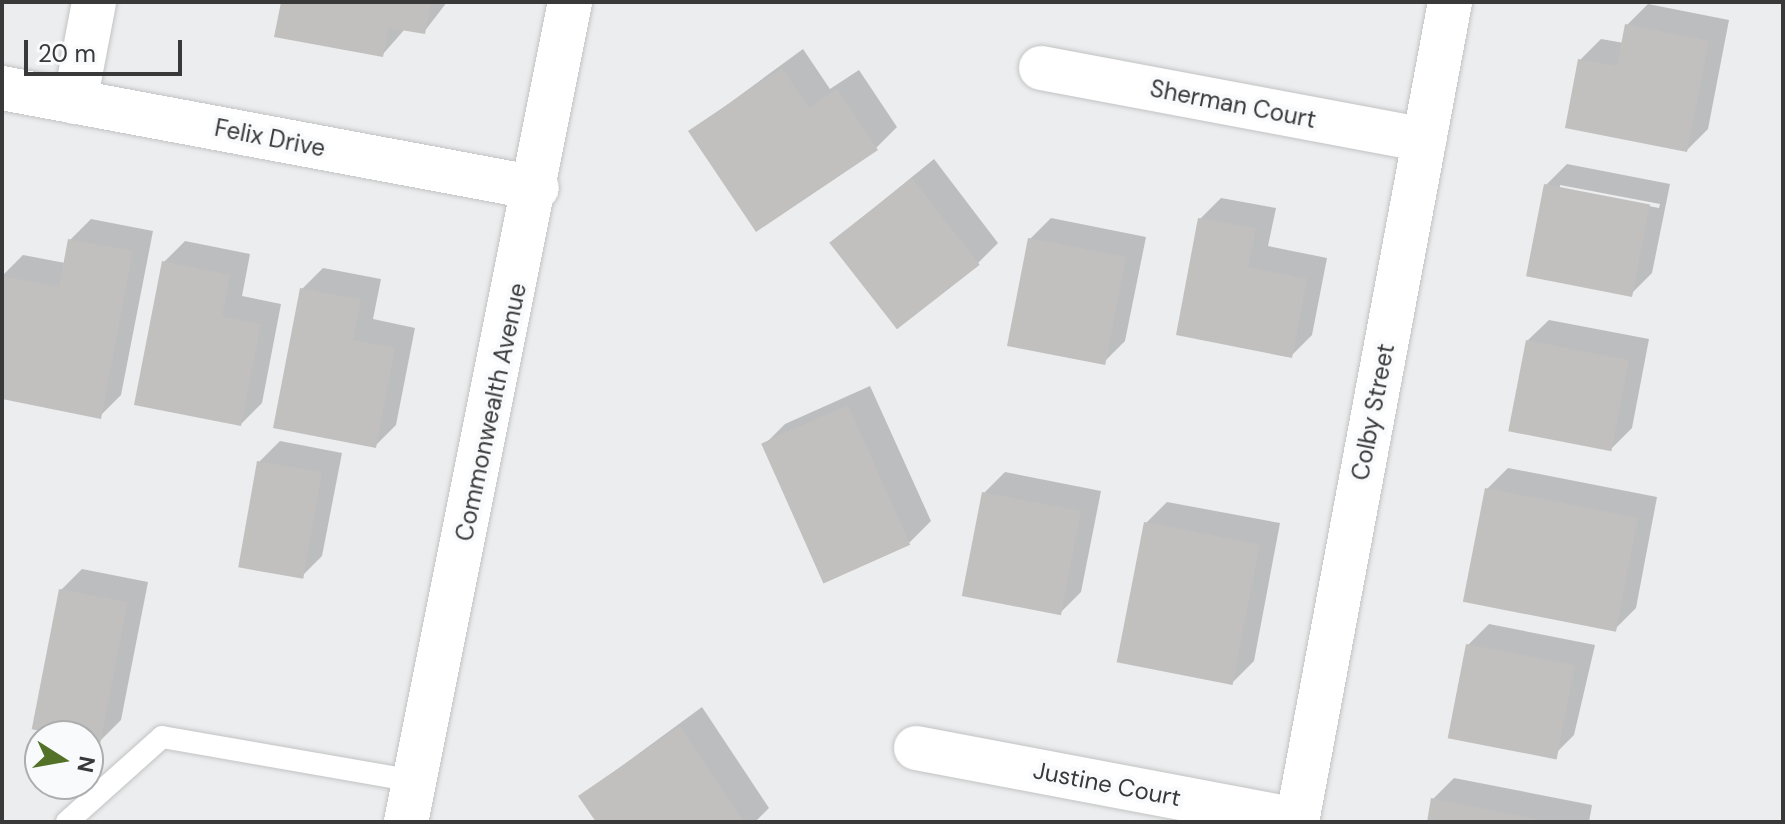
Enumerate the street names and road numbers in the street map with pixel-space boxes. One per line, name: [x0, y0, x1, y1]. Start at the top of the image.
street label: Sherman Court: [1148, 74, 1318, 134]
street label: Felix Drive: [212, 113, 328, 163]
street label: Commonwealth Avenue: [450, 280, 532, 544]
street label: Colby Street: [1346, 341, 1400, 483]
street label: Justine Court: [1031, 756, 1183, 812]

